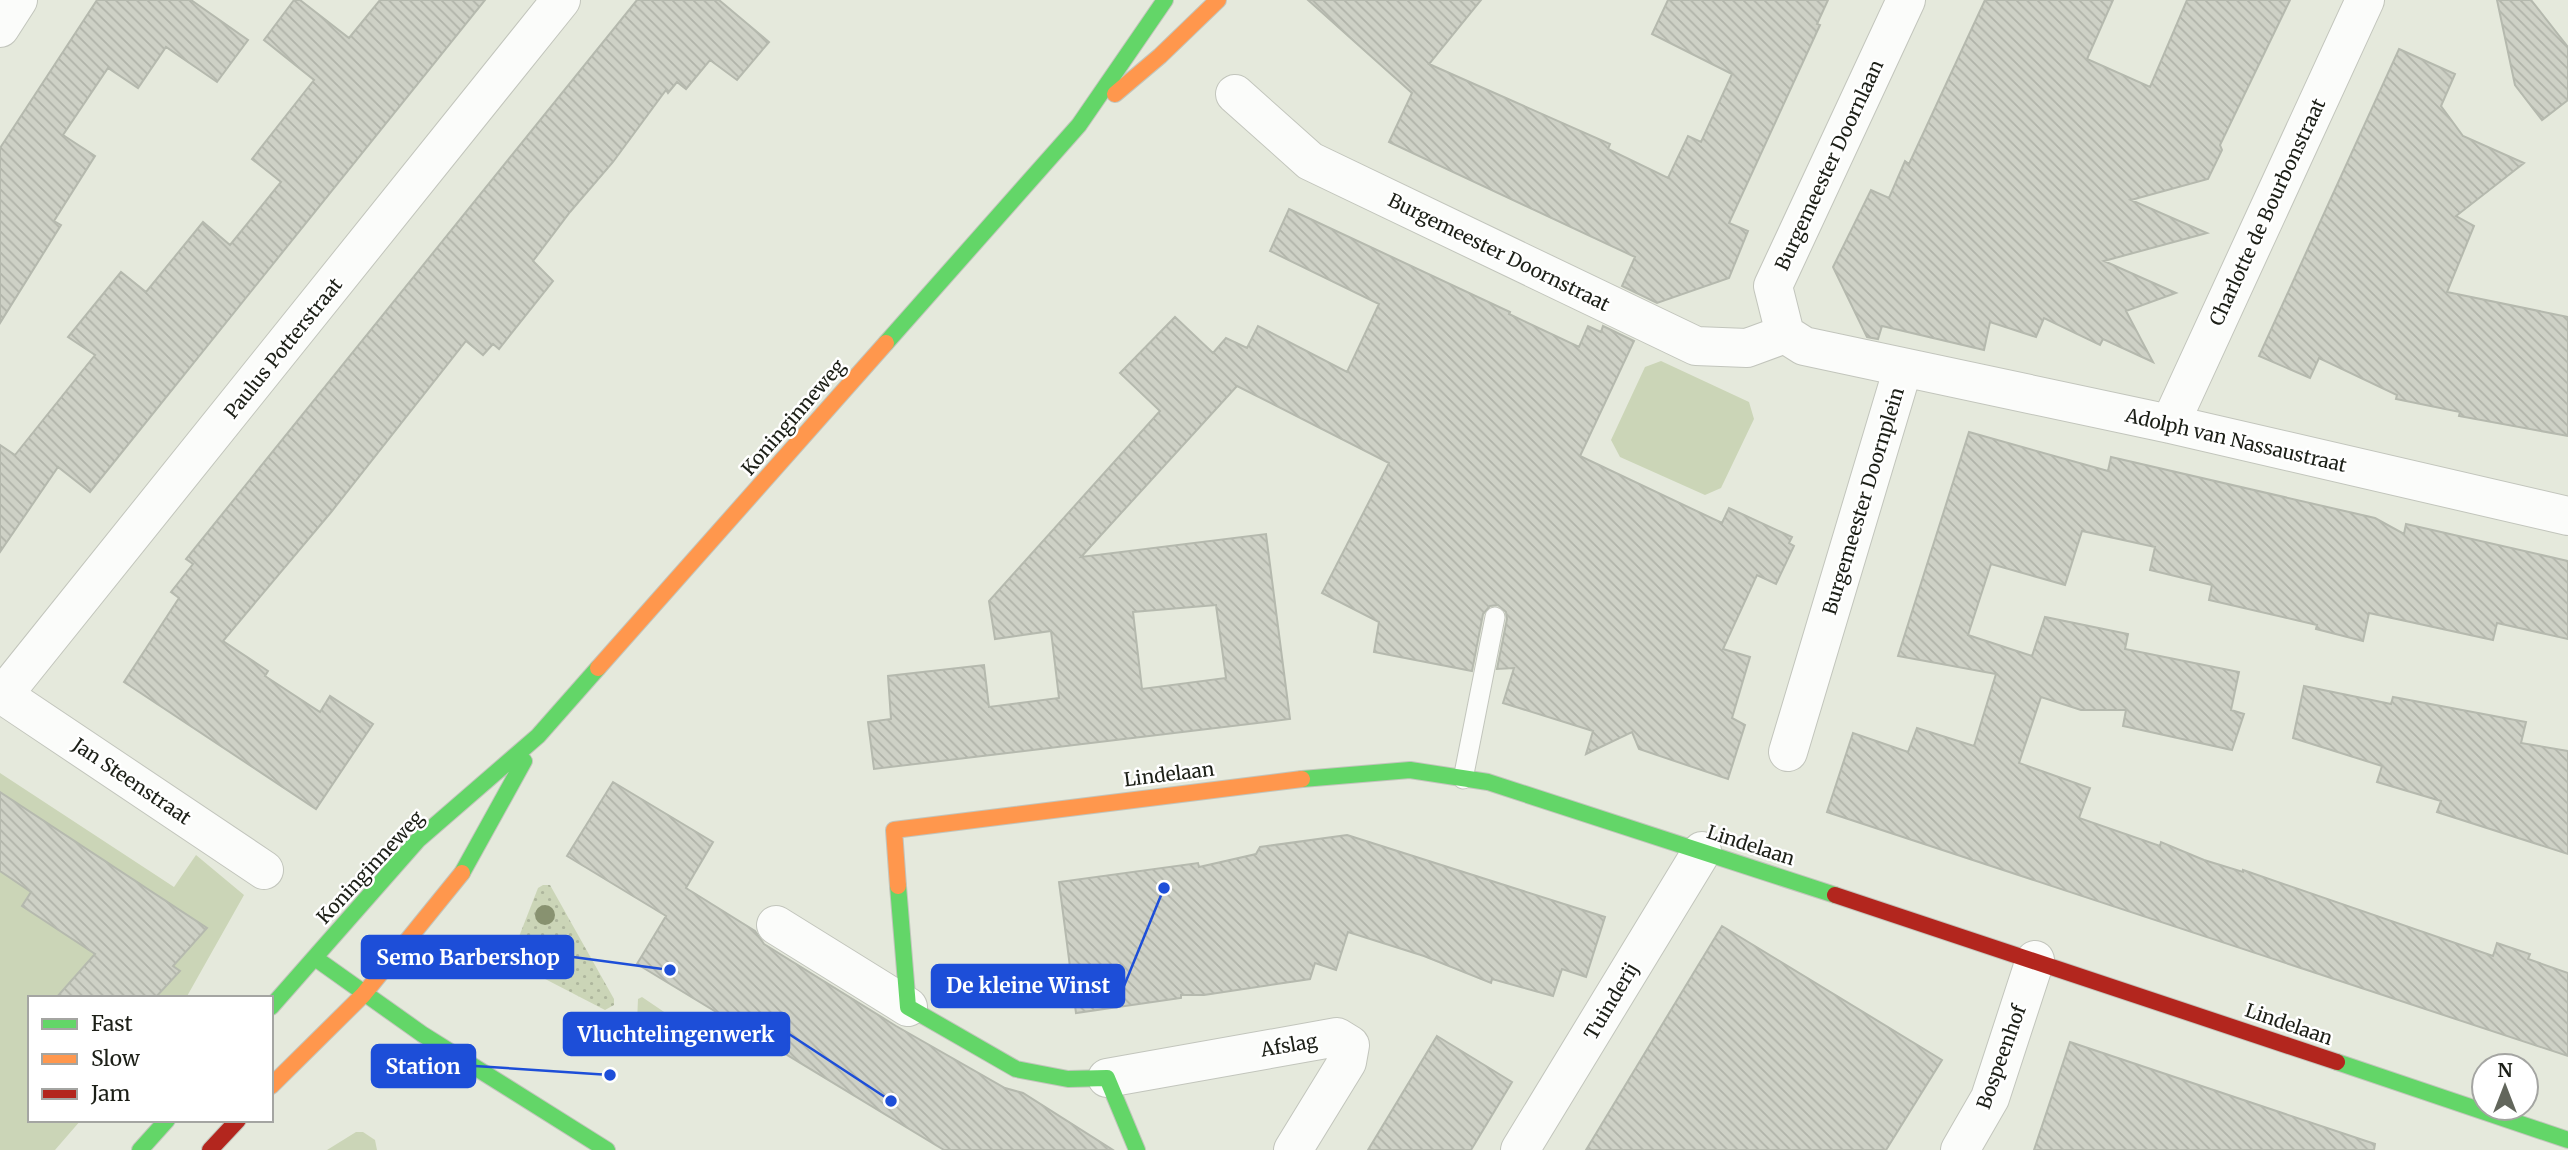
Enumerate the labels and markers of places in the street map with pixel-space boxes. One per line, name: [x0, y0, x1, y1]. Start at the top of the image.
callout: Semo Barbershop: [362, 936, 573, 978]
callout: De kleine Winst: [932, 965, 1124, 1007]
callout: Vluchtelingenwerk: [564, 1013, 789, 1055]
callout: Station: [372, 1045, 475, 1087]

